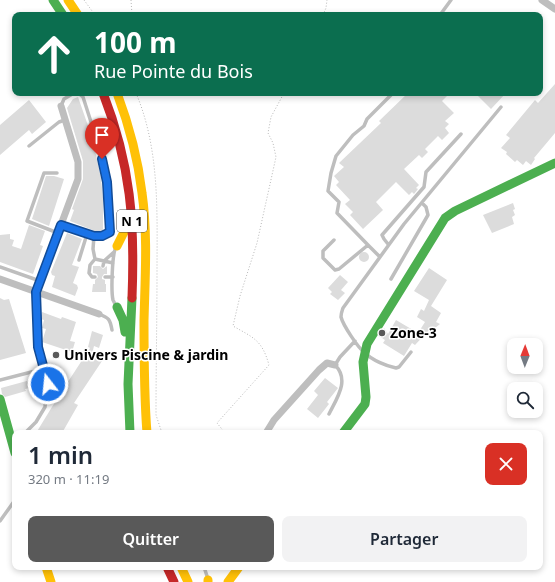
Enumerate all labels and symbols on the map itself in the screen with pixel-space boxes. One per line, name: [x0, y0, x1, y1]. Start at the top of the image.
pin: [85, 118, 119, 159]
road number: N 1: [117, 210, 147, 232]
place label: Zone-3: [390, 323, 437, 342]
marker: Zone-3: [377, 328, 387, 338]
north arrow: [507, 338, 543, 374]
place label: Univers Piscine & jardin: [64, 345, 228, 364]
marker: Univers Piscine & jardin: [51, 350, 61, 360]
position arrow: [27, 363, 69, 405]

